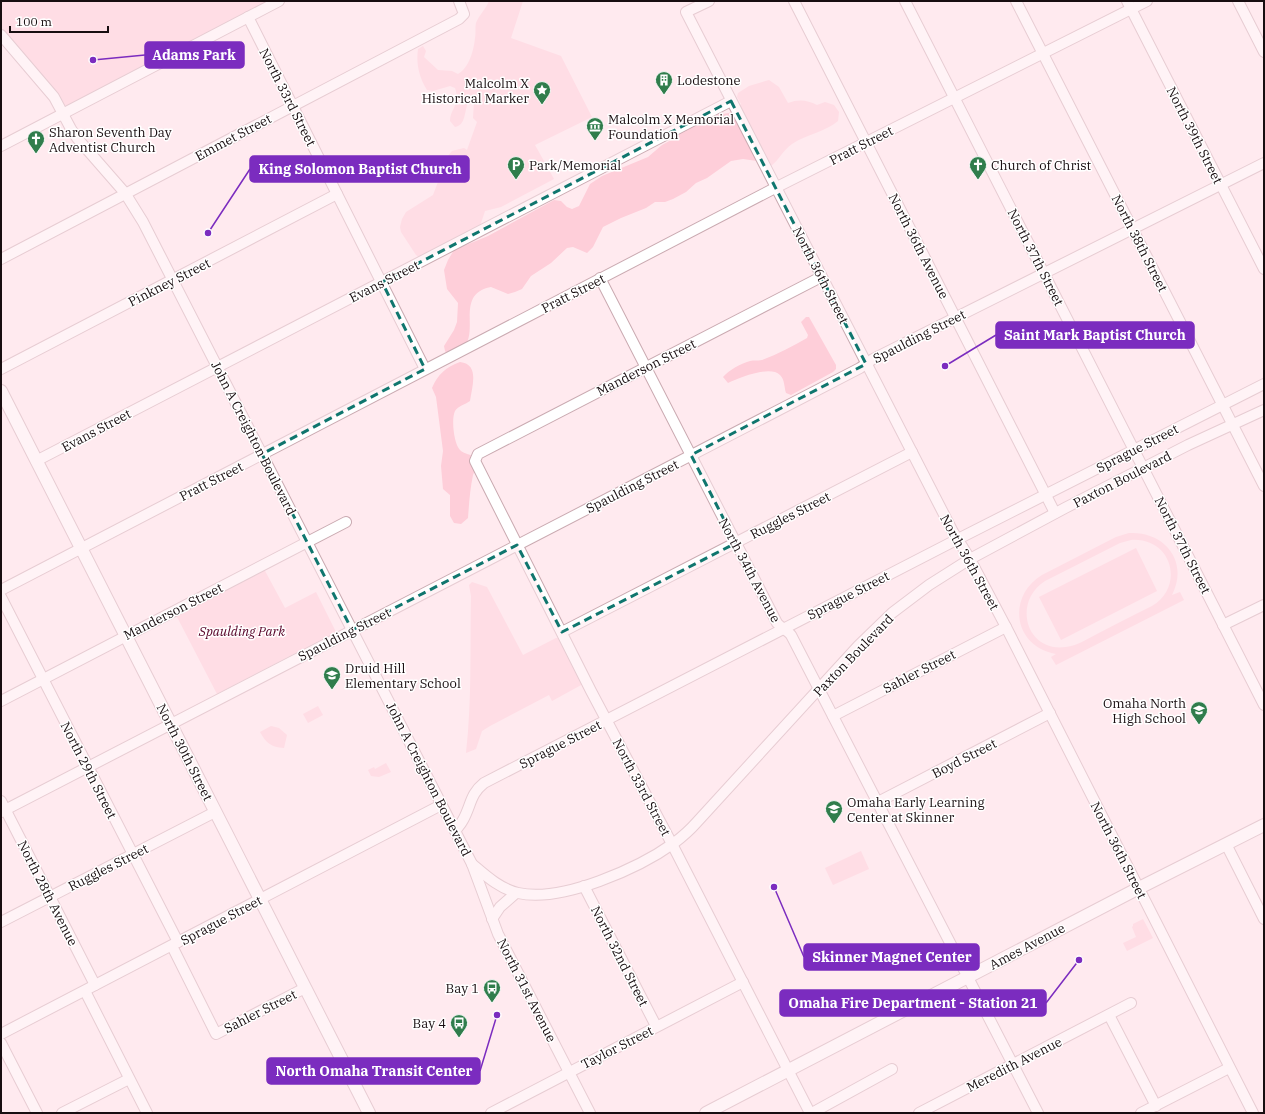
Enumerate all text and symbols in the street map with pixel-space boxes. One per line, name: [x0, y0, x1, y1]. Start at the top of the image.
scale bar: [10, 8, 108, 34]
text: 100 m: [16, 14, 52, 29]
callout: Adams Park: [145, 42, 244, 68]
street label: North 33rd Street: [256, 45, 320, 149]
text: Adams Park: [152, 46, 236, 64]
building icon: Lodestone: [654, 70, 674, 95]
place label: Lodestone: [677, 72, 741, 89]
place label: Malcolm X Historical Marker: [422, 75, 529, 107]
place icon: Malcolm X Historical Marker: [532, 80, 552, 105]
street label: North 39th Street: [1163, 84, 1227, 187]
street label: Emmet Street: [192, 110, 275, 165]
place label: Malcolm X Memorial Foundation: [608, 111, 734, 143]
museum icon: Malcolm X Memorial Foundation: [585, 116, 605, 141]
street label: Pratt Street: [826, 122, 896, 169]
place label: Sharon Seventh Day Adventist Church: [49, 124, 172, 156]
church icon: Sharon Seventh Day Adventist Church: [26, 129, 46, 154]
parking icon: Park/Memorial: [506, 155, 526, 180]
church icon: Church of Christ: [968, 155, 988, 180]
callout: King Solomon Baptist Church: [250, 156, 469, 182]
place label: Park/Memorial: [529, 157, 621, 174]
place label: Church of Christ: [991, 157, 1092, 174]
text: King Solomon Baptist Church: [258, 160, 462, 178]
street label: North 36th Avenue: [885, 191, 952, 302]
street label: North 38th Street: [1108, 192, 1172, 295]
street label: North 37th Street: [1004, 206, 1068, 309]
street label: North 36th Street: [789, 224, 853, 327]
street label: Pinkney Street: [125, 254, 213, 310]
street label: Evans Street: [346, 256, 422, 306]
street label: Pratt Street: [538, 270, 608, 317]
street label: Spaulding Street: [870, 306, 969, 367]
callout: Saint Mark Baptist Church: [996, 322, 1194, 348]
text: Saint Mark Baptist Church: [1004, 326, 1186, 344]
street label: Manderson Street: [594, 335, 699, 400]
street label: John A Creighton Boulevard: [207, 358, 300, 518]
street label: Evans Street: [59, 405, 134, 456]
street label: Sprague Street: [1093, 420, 1182, 476]
street label: Paxton Boulevard: [1070, 447, 1174, 512]
street label: Spaulding Street: [583, 456, 682, 517]
street label: Pratt Street: [176, 458, 246, 505]
street label: Ruggles Street: [747, 488, 833, 543]
street label: North 37th Street: [1151, 494, 1215, 597]
street label: North 36th Street: [936, 511, 1003, 613]
street label: North 34th Avenue: [715, 515, 784, 625]
street label: Sprague Street: [804, 567, 893, 623]
street label: Manderson Street: [121, 579, 226, 644]
street label: Spaulding Street: [295, 604, 394, 665]
street label: Paxton Boulevard: [810, 611, 897, 700]
park label: Spaulding Park: [198, 623, 285, 640]
street label: Sahler Street: [880, 646, 959, 697]
place label: Druid Hill Elementary School: [345, 660, 461, 692]
school or university icon: Druid Hill Elementary School: [322, 665, 342, 690]
place label: Omaha North High School: [1103, 695, 1186, 727]
street label: John A Creighton Boulevard: [382, 699, 475, 859]
school or university icon: Omaha North High School: [1189, 700, 1209, 725]
street label: North 30th Street: [153, 701, 217, 804]
street label: Sprague Street: [516, 716, 605, 772]
street label: North 29th Street: [57, 719, 121, 822]
street label: Boyd Street: [929, 735, 1000, 782]
street label: North 33rd Street: [609, 736, 675, 839]
place label: Omaha Early Learning Center at Skinner: [847, 794, 985, 826]
school or university icon: Omaha Early Learning Center at Skinner: [824, 799, 844, 824]
street label: North 36th Street: [1087, 799, 1151, 902]
street label: North 28th Avenue: [14, 838, 81, 949]
street label: Ruggles Street: [65, 840, 151, 895]
street label: Sprague Street: [178, 892, 265, 949]
street label: North 32nd Street: [587, 903, 652, 1010]
street label: Ames Avenue: [986, 919, 1068, 974]
street label: North 31st Avenue: [493, 936, 560, 1045]
callout: Skinner Magnet Center: [804, 944, 979, 970]
text: Skinner Magnet Center: [812, 948, 972, 966]
bus stop icon: Bay 1: [482, 978, 502, 1003]
place label: Bay 1: [446, 980, 479, 997]
street label: Sahler Street: [221, 986, 300, 1037]
callout: Omaha Fire Department - Station 21: [780, 990, 1046, 1016]
text: Omaha Fire Department - Station 21: [788, 994, 1038, 1012]
bus stop icon: Bay 4: [449, 1013, 469, 1038]
place label: Bay 4: [413, 1015, 446, 1032]
street label: Taylor Street: [578, 1022, 656, 1073]
street label: Meredith Avenue: [964, 1033, 1065, 1096]
callout: North Omaha Transit Center: [267, 1058, 480, 1084]
text: North Omaha Transit Center: [276, 1062, 473, 1080]

